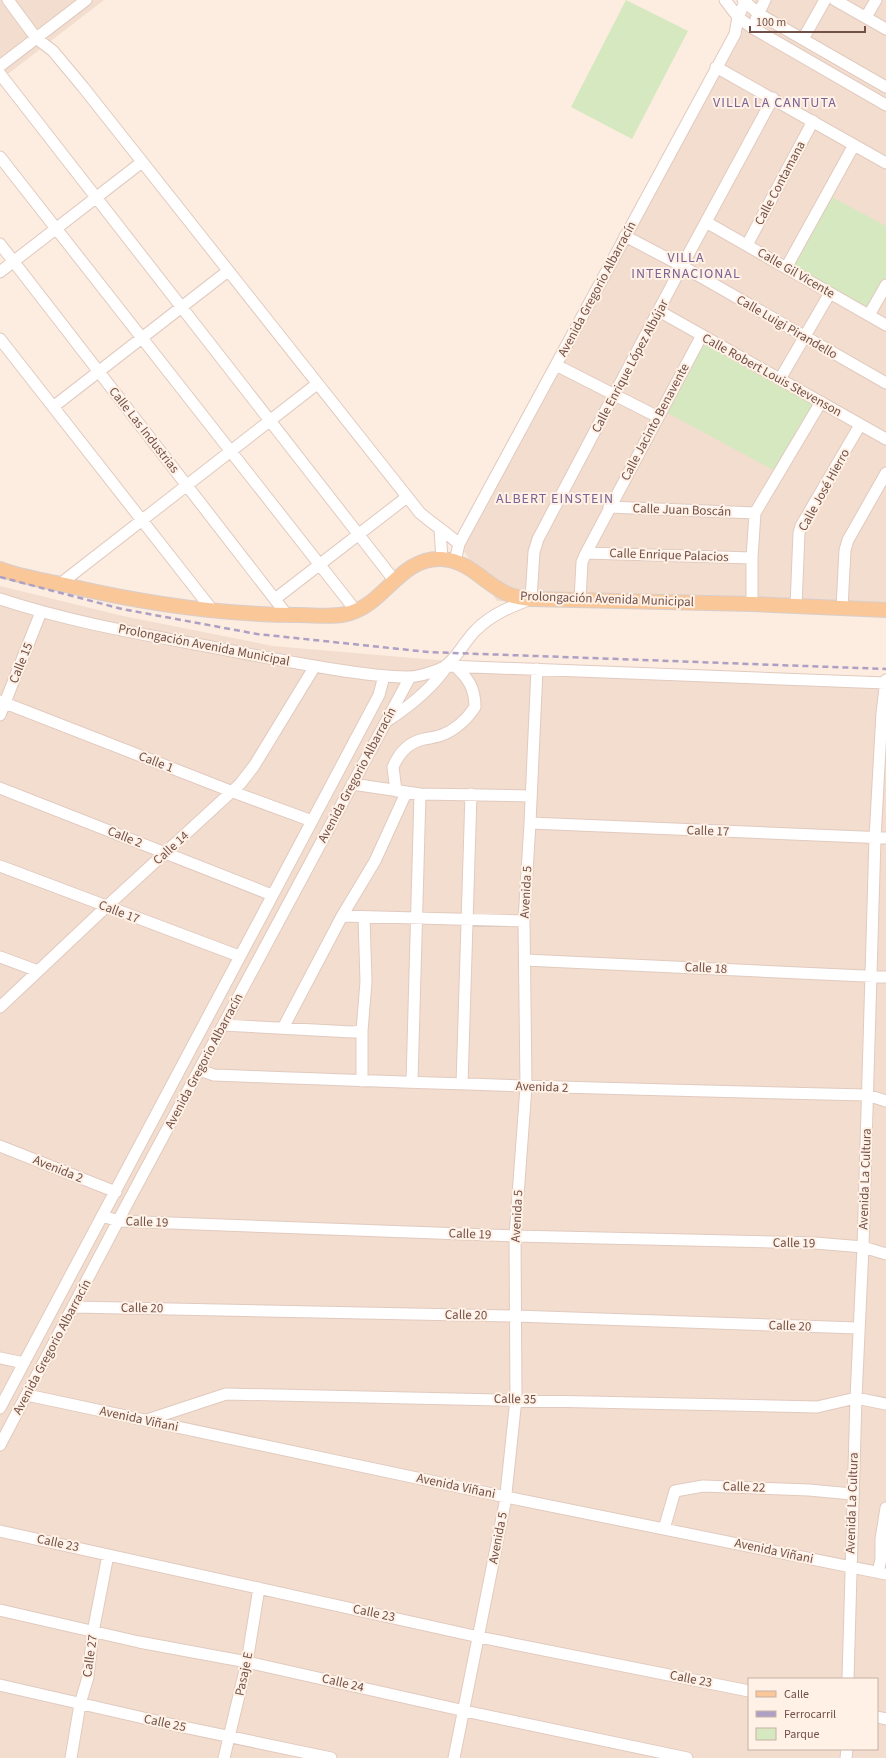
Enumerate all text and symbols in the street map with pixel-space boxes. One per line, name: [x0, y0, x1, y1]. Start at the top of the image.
scale bar: [750, 8, 865, 34]
text: 100 m: [756, 14, 786, 31]
district label: VILLA LA CANTUTA: [713, 93, 837, 113]
street label: Calle Contamana: [750, 138, 810, 228]
street label: Avenida Gregorio Albarracín: [554, 218, 640, 360]
street label: Calle Gil Vicente: [754, 244, 838, 302]
district label: VILLA INTERNACIONAL: [631, 248, 741, 284]
street label: Calle Luigi Pirandello: [733, 291, 841, 363]
street label: Calle Enrique López Albújar: [587, 296, 673, 436]
street label: Calle Robert Louis Stevenson: [699, 329, 845, 421]
street label: Calle Jacinto Benavente: [616, 360, 694, 484]
street label: Calle Las Industrias: [105, 383, 184, 477]
street label: Calle José Hierro: [794, 446, 854, 534]
district label: ALBERT EINSTEIN: [496, 489, 614, 509]
street label: Calle Juan Boscán: [632, 499, 732, 521]
street label: Calle Enrique Palacios: [609, 544, 730, 566]
street label: Prolongación Avenida Municipal: [520, 587, 694, 611]
street label: Prolongación Avenida Municipal: [117, 620, 291, 670]
street label: Calle 15: [5, 640, 37, 686]
street label: Avenida Gregorio Albarracín: [314, 704, 400, 846]
street label: Calle 1: [136, 747, 176, 777]
street label: Calle 17: [686, 821, 730, 841]
street label: Calle 2: [105, 822, 145, 852]
street label: Calle 14: [149, 827, 193, 869]
street label: Avenida 5: [516, 865, 536, 919]
street label: Calle 17: [96, 896, 142, 928]
street label: Calle 18: [684, 958, 728, 978]
street label: Avenida Gregorio Albarracín: [161, 990, 247, 1132]
street label: Avenida 2: [515, 1077, 569, 1097]
street label: Avenida La Cultura: [854, 1128, 876, 1230]
street label: Avenida 2: [30, 1151, 86, 1187]
street label: Avenida 5: [507, 1189, 527, 1243]
street label: Calle 19: [125, 1212, 169, 1232]
street label: Calle 19: [448, 1224, 492, 1244]
street label: Calle 19: [773, 1234, 815, 1252]
street label: Avenida Gregorio Albarracín: [9, 1276, 95, 1418]
street label: Calle 20: [121, 1299, 163, 1317]
street label: Calle 20: [445, 1306, 487, 1324]
street label: Calle 20: [768, 1316, 812, 1336]
street label: Calle 35: [494, 1390, 536, 1408]
street label: Avenida Viñani: [98, 1402, 180, 1436]
street label: Avenida La Cultura: [841, 1452, 863, 1554]
street label: Avenida Viñani: [415, 1469, 497, 1503]
street label: Calle 22: [722, 1477, 766, 1497]
street label: Avenida 5: [484, 1510, 512, 1566]
street label: Calle 23: [35, 1530, 81, 1556]
street label: Avenida Viñani: [733, 1534, 815, 1568]
street label: Calle 23: [351, 1600, 397, 1626]
street label: Calle 27: [78, 1634, 102, 1678]
street label: Pasaje E: [231, 1650, 257, 1698]
street label: Calle 23: [668, 1666, 714, 1692]
street label: Calle 24: [320, 1669, 366, 1697]
legend: [748, 1678, 878, 1750]
text: Calle: [784, 1686, 809, 1703]
text: Ferrocarril: [784, 1706, 836, 1723]
street label: Calle 25: [142, 1710, 188, 1736]
text: Parque: [784, 1726, 820, 1743]

